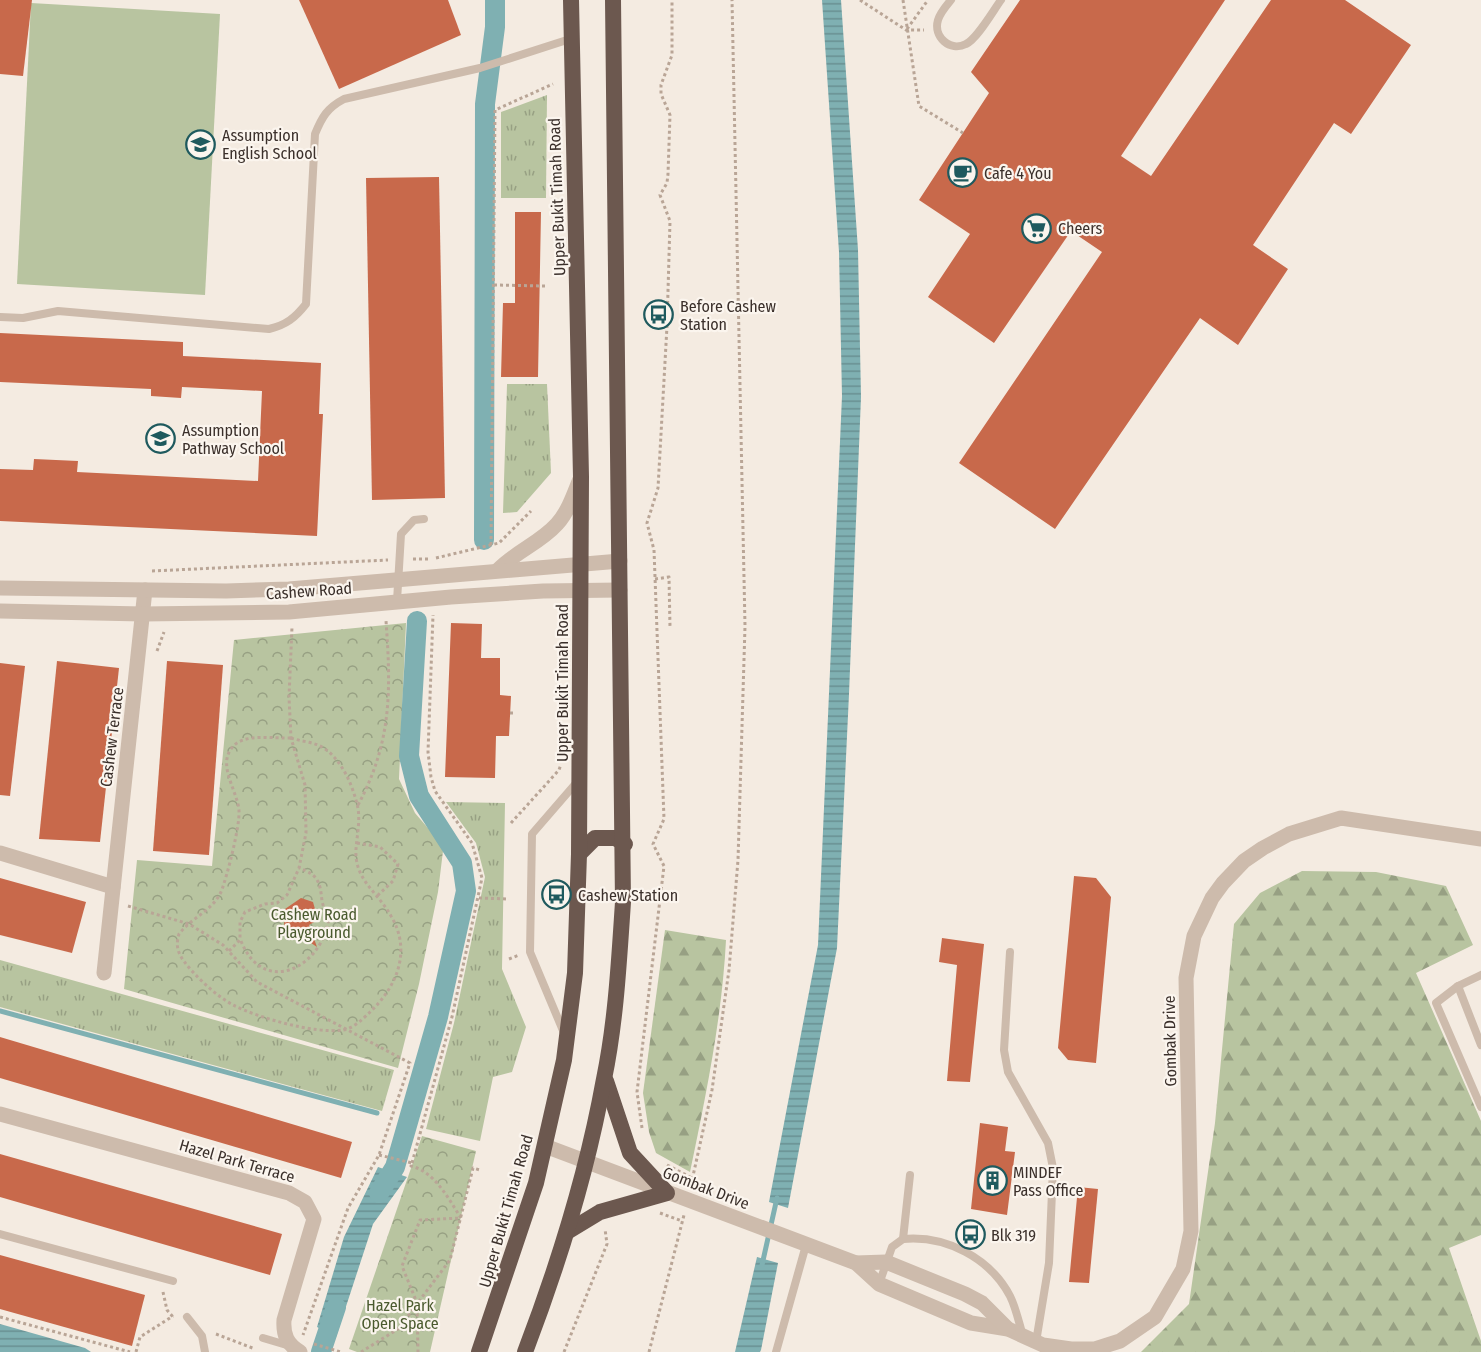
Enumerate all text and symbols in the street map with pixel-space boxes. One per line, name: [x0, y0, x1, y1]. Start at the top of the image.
street label: Upper Bukit Timah Road: [545, 118, 569, 276]
place label: Assumption English School: [222, 126, 317, 163]
school or university icon: Assumption English School: [185, 128, 217, 160]
cafe icon: Cafe 4 You: [947, 157, 979, 189]
place label: Cafe 4 You: [984, 164, 1052, 183]
supermarket icon: Cheers: [1021, 212, 1053, 244]
place label: Cheers: [1058, 219, 1103, 238]
place label: Before Cashew Station: [680, 297, 776, 334]
bus stop icon: Before Cashew Station: [643, 299, 675, 331]
place label: Assumption Pathway School: [182, 421, 284, 458]
school or university icon: Assumption Pathway School: [145, 423, 177, 455]
street label: Cashew Road: [265, 579, 353, 603]
street label: Upper Bukit Timah Road: [553, 604, 572, 762]
street label: Cashew Terrace: [96, 686, 128, 788]
bus stop icon: Cashew Station: [541, 879, 573, 911]
place label: Cashew Station: [578, 886, 678, 905]
park label: Cashew Road Playground: [271, 905, 357, 942]
street label: Gombak Drive: [1160, 995, 1180, 1087]
street label: Upper Bukit Timah Road: [475, 1132, 537, 1290]
street label: Hazel Park Terrace: [177, 1135, 297, 1187]
street label: Gombak Drive: [660, 1163, 752, 1213]
place label: MINDEF Pass Office: [1013, 1163, 1083, 1200]
building icon: MINDEF Pass Office: [976, 1165, 1008, 1197]
bus stop icon: Blk 319: [954, 1219, 986, 1251]
place label: Blk 319: [991, 1226, 1036, 1245]
park label: Hazel Park Open Space: [361, 1296, 439, 1333]

